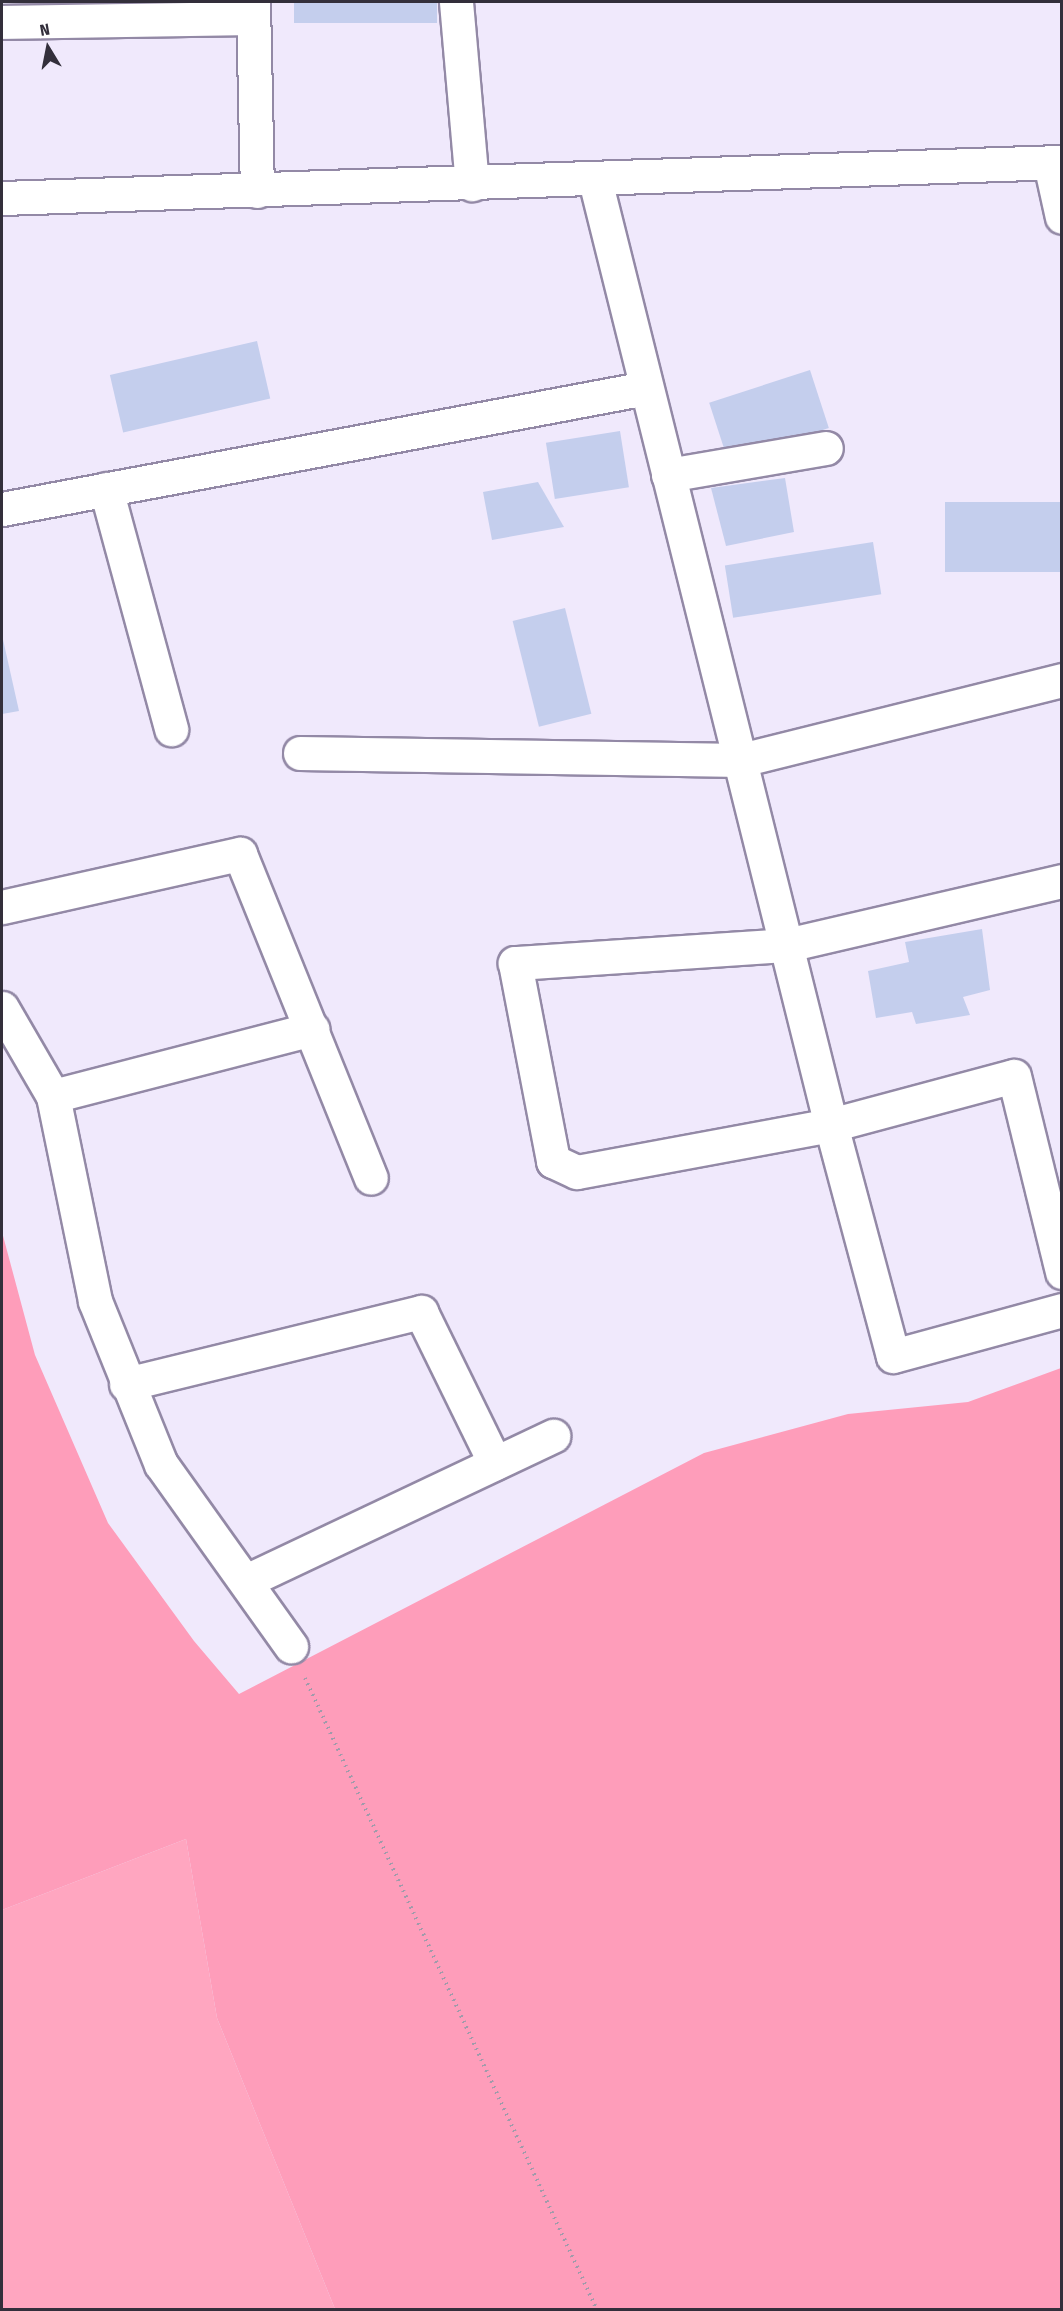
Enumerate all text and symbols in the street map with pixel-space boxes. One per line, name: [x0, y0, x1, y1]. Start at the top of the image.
north arrow: [18, 18, 78, 78]
text: N: [38, 20, 51, 40]

